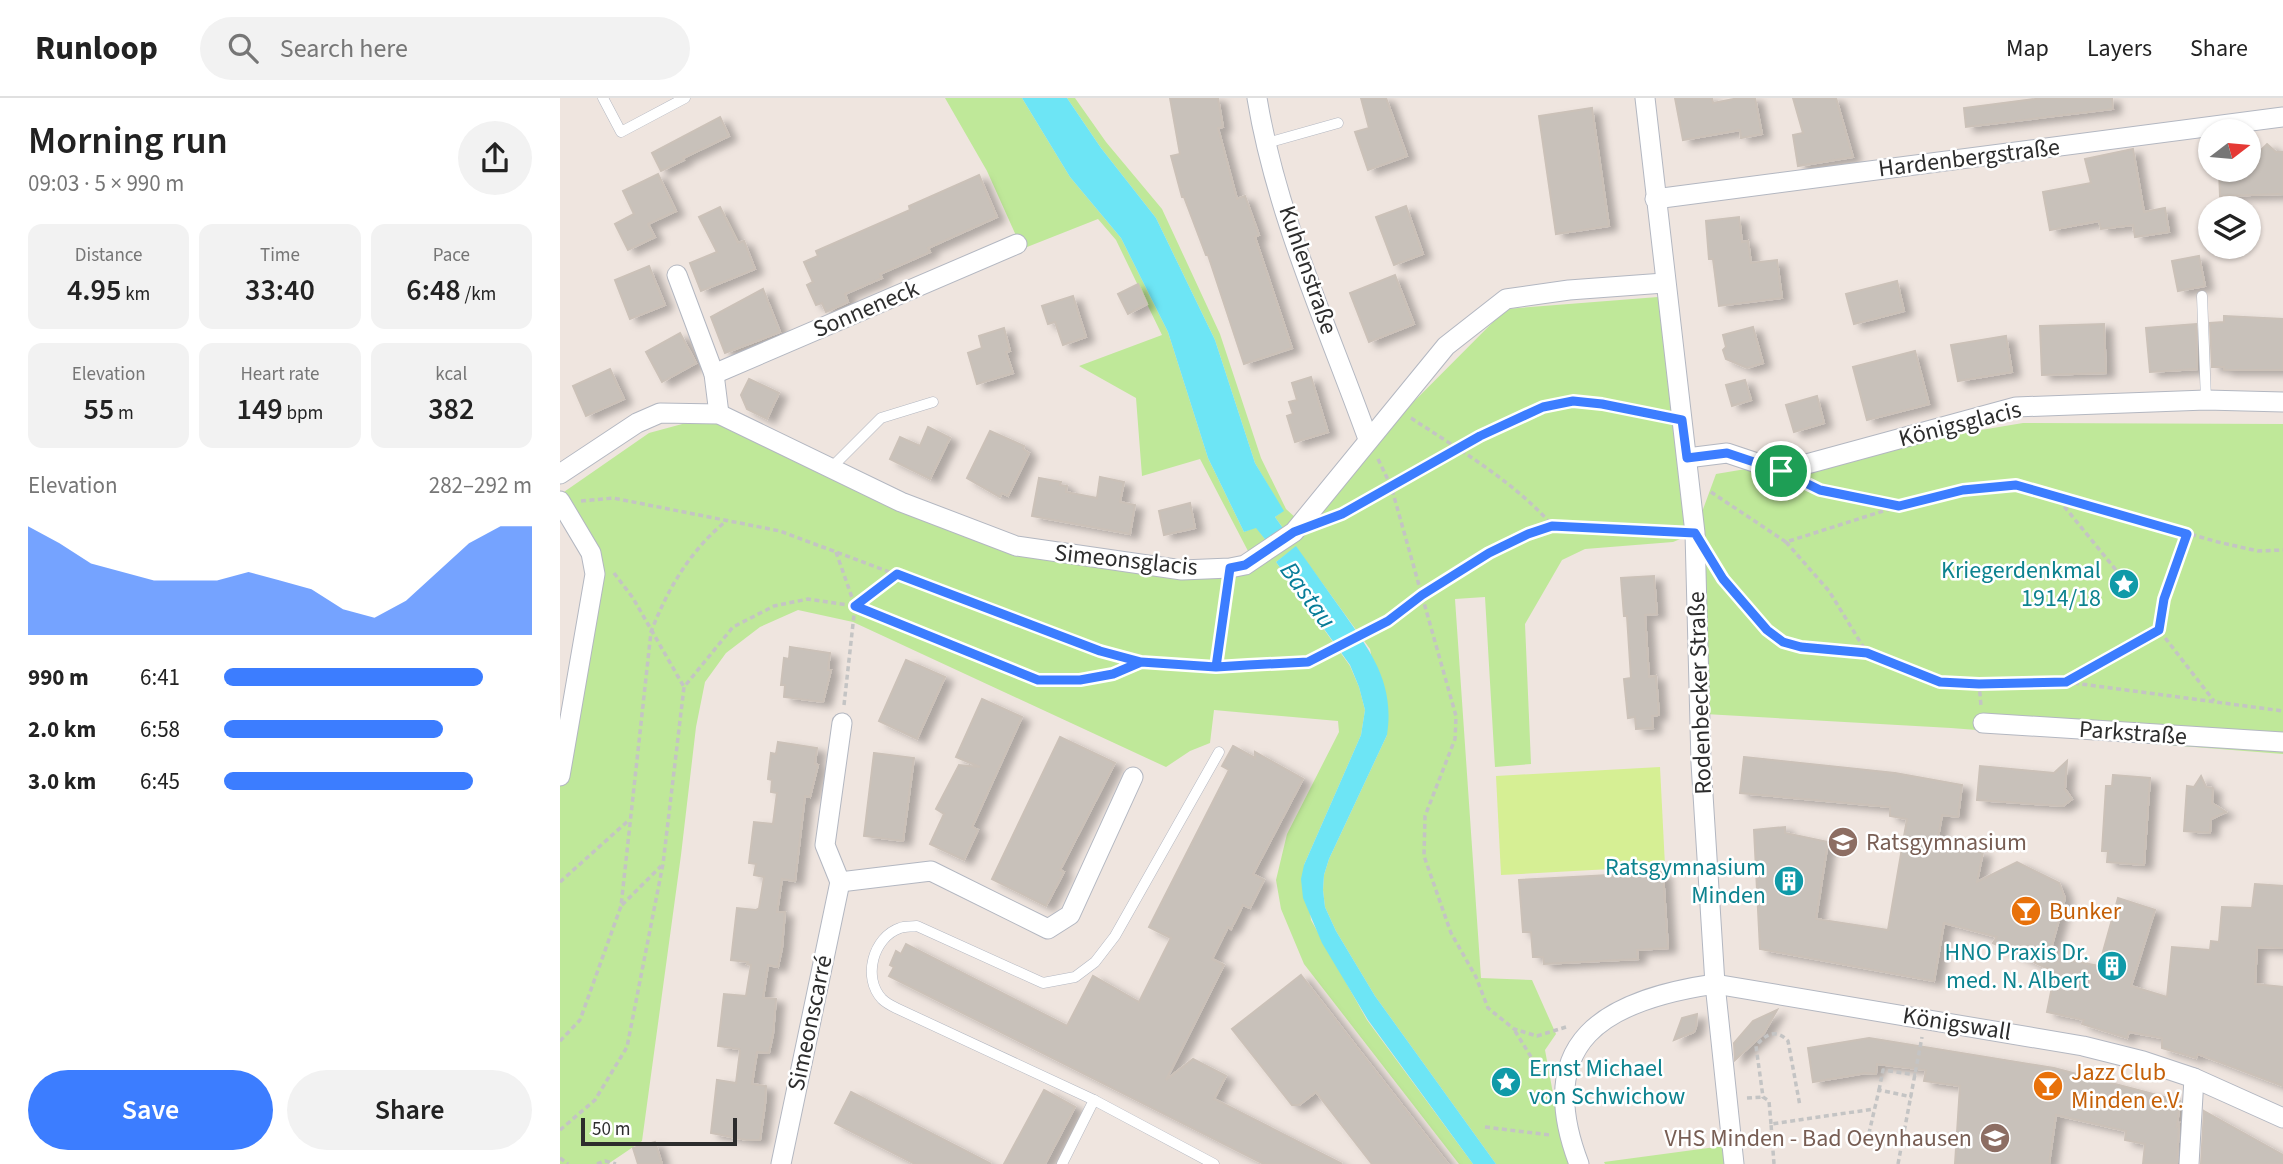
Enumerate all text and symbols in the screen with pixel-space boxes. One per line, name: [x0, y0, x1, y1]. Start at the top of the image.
search box: [200, 17, 690, 80]
text: Runloop: [35, 25, 158, 72]
icon: search: [224, 29, 262, 67]
text: Search here: [280, 30, 408, 67]
text: Map: [2006, 31, 2049, 66]
text: Layers: [2087, 31, 2152, 66]
text: Share: [2190, 31, 2248, 66]
text: Morning run: [28, 114, 228, 168]
north arrow: [2198, 119, 2261, 182]
map controls: [2198, 119, 2261, 259]
button: share: [458, 121, 532, 195]
street label: Hardenbergstraße: [1876, 129, 2062, 187]
text: 09:03 · 5 × 990 m: [28, 167, 184, 200]
button: layers: [2198, 196, 2261, 259]
street label: Kuhlenstraße: [1270, 201, 1346, 339]
text: Distance: [75, 242, 142, 269]
text: Time: [260, 242, 300, 269]
text: Pace: [433, 242, 470, 269]
text: 4.95: [67, 269, 121, 312]
text: 33:40: [245, 269, 315, 312]
text: 6:48: [406, 269, 461, 312]
street label: Sonneneck: [808, 271, 924, 347]
text: km: [121, 281, 150, 308]
text: /km: [461, 281, 496, 308]
text: Elevation: [72, 361, 146, 388]
text: Heart rate: [240, 361, 319, 388]
text: kcal: [435, 361, 467, 388]
text: 55: [83, 388, 114, 431]
text: 149: [237, 388, 283, 431]
text: 382: [428, 388, 474, 431]
street label: Königsglacis: [1895, 392, 2025, 456]
text: m: [114, 400, 134, 427]
text: bpm: [283, 400, 323, 427]
pin: [1751, 441, 1811, 501]
icon: arrive: [1762, 452, 1800, 490]
text: Elevation: [28, 469, 118, 502]
text: 282–292 m: [429, 469, 532, 502]
street label: Simeonsglacis: [1053, 535, 1199, 585]
place label: Kriegerdenkmal 1914/18: [1941, 553, 2101, 616]
water label: Bastau: [1271, 554, 1345, 636]
place icon: Kriegerdenkmal 1914/18: [2107, 567, 2141, 601]
street label: Rodenbecker Straße: [1679, 591, 1721, 795]
text: 990 m: [28, 661, 89, 694]
text: 6:41: [140, 661, 180, 694]
street label: Parkstraße: [2078, 712, 2188, 754]
text: 2.0 km: [28, 713, 96, 746]
text: 6:58: [140, 713, 180, 746]
text: 3.0 km: [28, 765, 96, 798]
text: 6:45: [140, 765, 180, 798]
school or university icon: Ratsgymnasium: [1826, 825, 1860, 859]
place label: Ratsgymnasium: [1866, 825, 2027, 860]
place label: Ratsgymnasium Minden: [1605, 850, 1766, 913]
building icon: Ratsgymnasium Minden: [1772, 864, 1806, 898]
bar icon: Bunker: [2009, 894, 2043, 928]
place label: Bunker: [2049, 894, 2122, 929]
place label: HNO Praxis Dr. med. N. Albert: [1944, 935, 2089, 998]
building icon: HNO Praxis Dr. med. N. Albert: [2095, 949, 2129, 983]
street label: Simeonscarré: [779, 952, 841, 1094]
street label: Königswall: [1900, 998, 2014, 1050]
place label: Ernst Michael von Schwichow: [1529, 1051, 1685, 1114]
place label: Jazz Club Minden e.V.: [2071, 1055, 2184, 1118]
place icon: Ernst Michael von Schwichow: [1489, 1065, 1523, 1099]
bar icon: Jazz Club Minden e.V.: [2031, 1069, 2065, 1103]
button: Save: [28, 1070, 273, 1150]
button: Share: [287, 1070, 532, 1150]
scale bar: [581, 1115, 737, 1147]
text: 50 m: [592, 1116, 630, 1143]
place label: VHS Minden - Bad Oeynhausen: [1665, 1121, 1972, 1156]
school or university icon: VHS Minden - Bad Oeynhausen: [1978, 1121, 2012, 1155]

